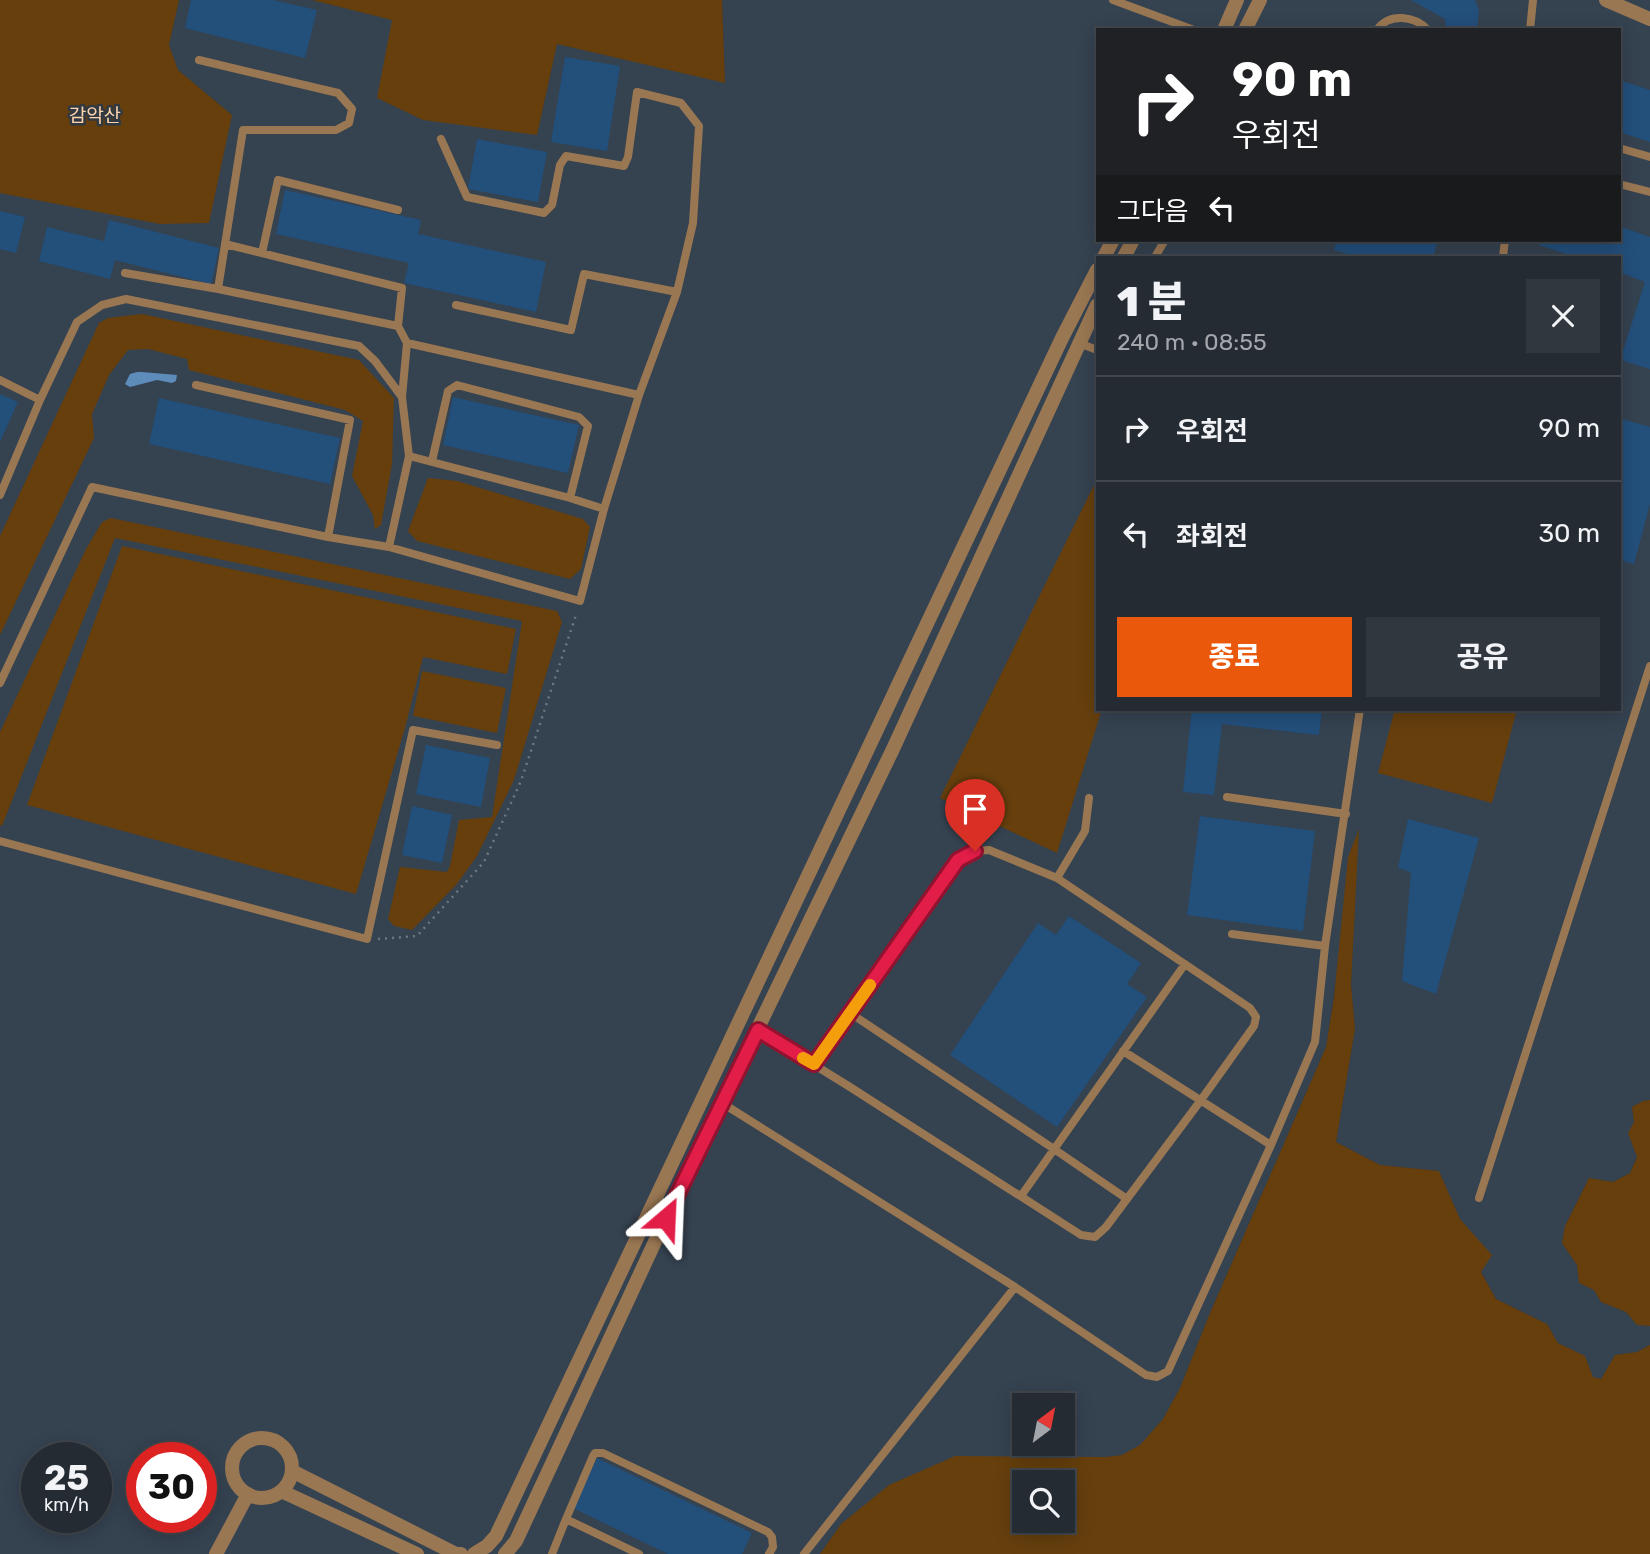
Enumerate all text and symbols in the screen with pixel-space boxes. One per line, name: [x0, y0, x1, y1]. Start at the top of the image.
text: 90 m: [1232, 50, 1352, 108]
icon: right: [1117, 56, 1208, 147]
park label: 감악산: [69, 104, 121, 127]
text: 우회전: [1232, 116, 1320, 154]
icon: left: [1203, 189, 1241, 227]
text: 그다음: [1117, 196, 1189, 227]
text: 1 분: [1117, 277, 1186, 327]
button: close: [1526, 279, 1600, 353]
text: 240 m · 08:55: [1117, 328, 1267, 356]
icon: right: [1117, 410, 1155, 448]
text: 90 m: [1539, 413, 1600, 444]
text: 우회전: [1176, 416, 1248, 447]
icon: left: [1117, 515, 1155, 553]
text: 30 m: [1538, 518, 1600, 549]
text: 좌회전: [1176, 521, 1248, 552]
button: 종료: [1117, 617, 1352, 697]
button: 공유: [1366, 617, 1600, 697]
pin: [945, 779, 1005, 851]
icon: arrive: [956, 790, 994, 828]
position arrow: [629, 1181, 703, 1255]
north arrow: [1012, 1393, 1074, 1456]
map controls: [1012, 1393, 1075, 1533]
speed limit sign: 30: [126, 1442, 217, 1533]
text: 25: [44, 1457, 89, 1499]
button: search: [1012, 1470, 1075, 1533]
text: km/h: [44, 1494, 89, 1516]

